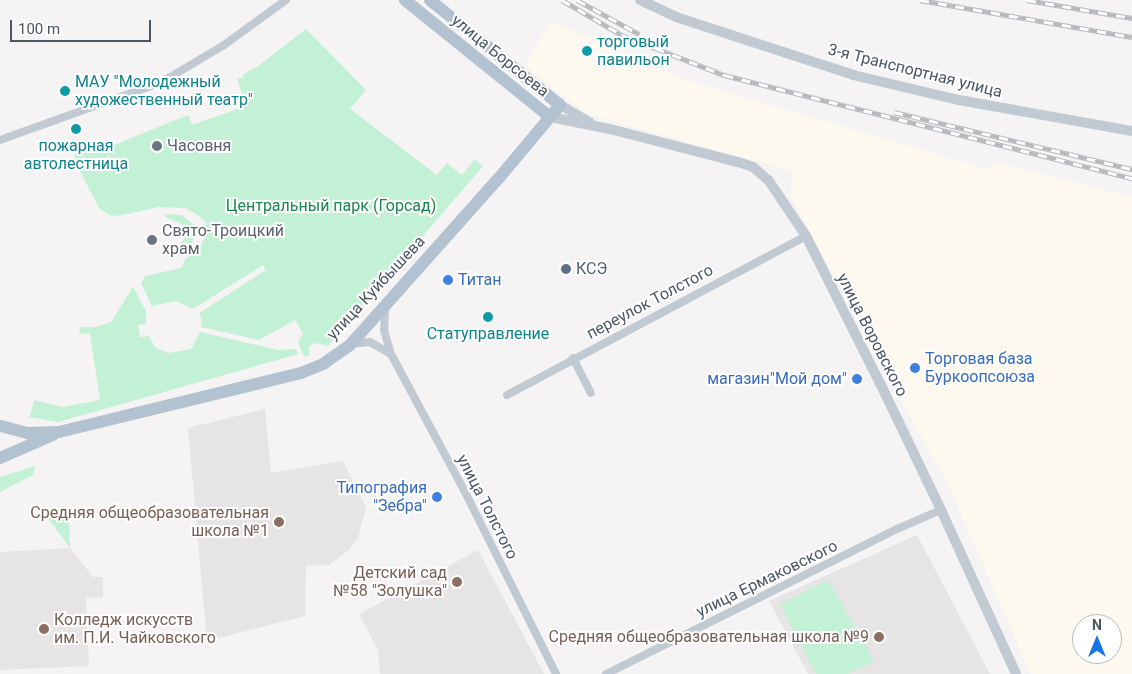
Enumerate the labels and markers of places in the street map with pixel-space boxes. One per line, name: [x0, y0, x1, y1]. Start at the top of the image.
place label: торговый павильон: [597, 32, 670, 70]
marker: торговый павильон: [581, 45, 593, 57]
place label: МАУ "Молодежный художественный театр": [75, 72, 253, 110]
marker: МАУ "Молодежный художественный театр": [59, 85, 71, 97]
marker: пожарная автолестница: [70, 123, 82, 135]
place label: пожарная автолестница: [24, 136, 128, 174]
place label: Часовня: [167, 136, 231, 156]
marker: Часовня: [151, 140, 163, 152]
place label: Свято-Троицкий храм: [162, 221, 284, 259]
marker: Свято-Троицкий храм: [146, 234, 158, 246]
place label: КСЭ: [576, 259, 607, 279]
marker: КСЭ: [560, 263, 572, 275]
place label: Титан: [458, 270, 501, 290]
marker: Титан: [442, 274, 454, 286]
marker: Статуправление: [482, 311, 494, 323]
place label: Статуправление: [427, 324, 549, 344]
place label: Торговая база Буркоопсоюза: [925, 349, 1035, 387]
marker: Торговая база Буркоопсоюза: [909, 362, 921, 374]
place label: магазин"Мой дом": [707, 369, 847, 389]
marker: магазин"Мой дом": [851, 373, 863, 385]
place label: Типография "Зебра": [337, 478, 427, 516]
marker: Типография "Зебра": [431, 491, 443, 503]
place label: Средняя общеобразовательная школа №1: [30, 503, 269, 541]
marker: Средняя общеобразовательная школа №1: [273, 516, 285, 528]
place label: Детский сад №58 "Золушка": [333, 563, 447, 601]
marker: Детский сад №58 "Золушка": [451, 576, 463, 588]
place label: Колледж искусств им. П.И. Чайковского: [54, 610, 216, 648]
marker: Колледж искусств им. П.И. Чайковского: [38, 623, 50, 635]
place label: Средняя общеобразовательная школа №9: [549, 627, 869, 647]
marker: Средняя общеобразовательная школа №9: [873, 631, 885, 643]

